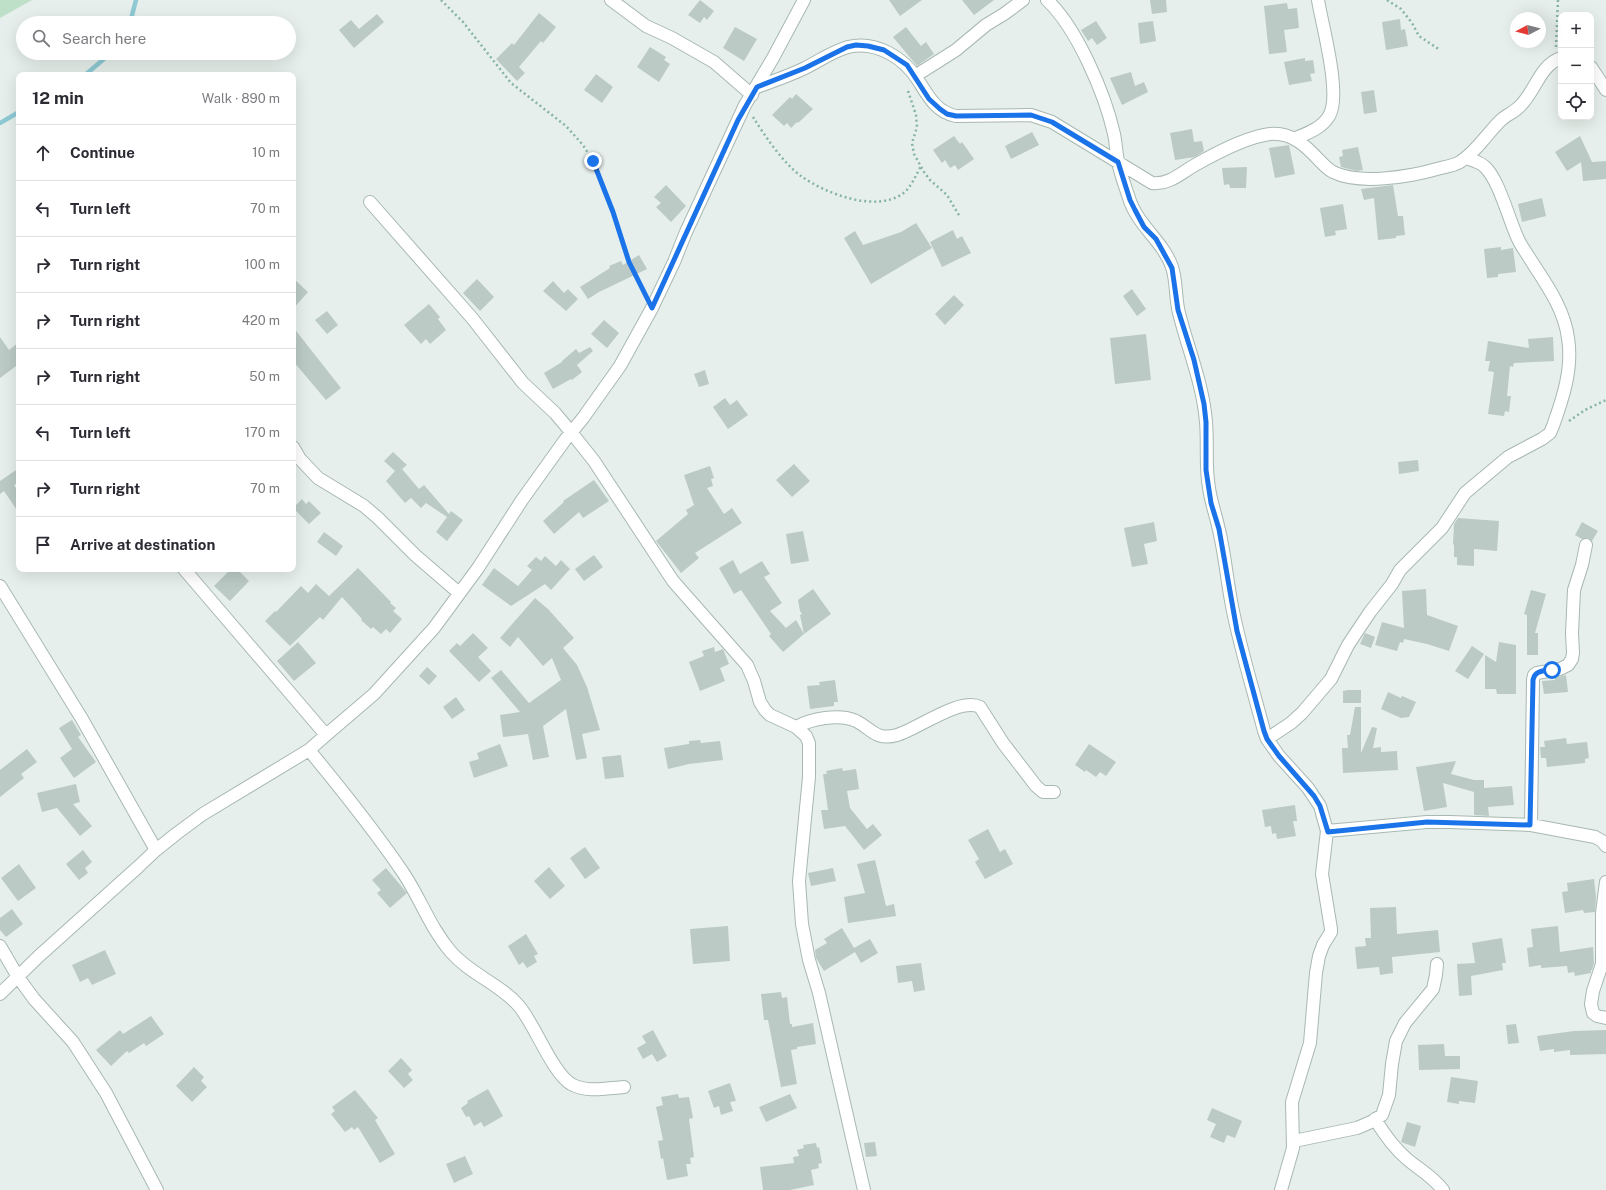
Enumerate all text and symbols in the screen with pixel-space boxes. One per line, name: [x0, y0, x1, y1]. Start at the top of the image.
north arrow: [1510, 12, 1546, 48]
map controls: [1558, 12, 1594, 120]
button: +: [1558, 12, 1594, 48]
search box: [16, 16, 296, 60]
icon: search: [30, 27, 52, 49]
text: Search here: [62, 30, 146, 47]
button: −: [1558, 48, 1594, 84]
button: locate: [1558, 84, 1594, 120]
text: 12 min: [32, 88, 84, 108]
text: Walk · 890 m: [202, 91, 280, 106]
icon: ahead: [32, 142, 54, 164]
text: Continue: [70, 144, 135, 161]
text: 10 m: [252, 145, 280, 160]
route end: [584, 152, 602, 170]
icon: left: [32, 198, 54, 220]
text: Turn left: [70, 200, 131, 217]
text: 70 m: [250, 201, 280, 216]
icon: right: [32, 254, 54, 276]
text: Turn right: [70, 256, 140, 273]
text: 100 m: [244, 257, 280, 272]
icon: right: [32, 310, 54, 332]
text: Turn right: [70, 312, 140, 329]
text: 420 m: [242, 313, 280, 328]
icon: right: [32, 366, 54, 388]
text: Turn right: [70, 368, 140, 385]
text: 50 m: [249, 369, 280, 384]
icon: left: [32, 422, 54, 444]
text: Turn left: [70, 424, 131, 441]
text: 170 m: [245, 425, 280, 440]
icon: right: [32, 478, 54, 500]
text: Turn right: [70, 480, 140, 497]
text: 70 m: [250, 481, 280, 496]
icon: arrive: [32, 534, 54, 556]
text: Arrive at destination: [70, 536, 215, 553]
route start: [1543, 661, 1561, 679]

